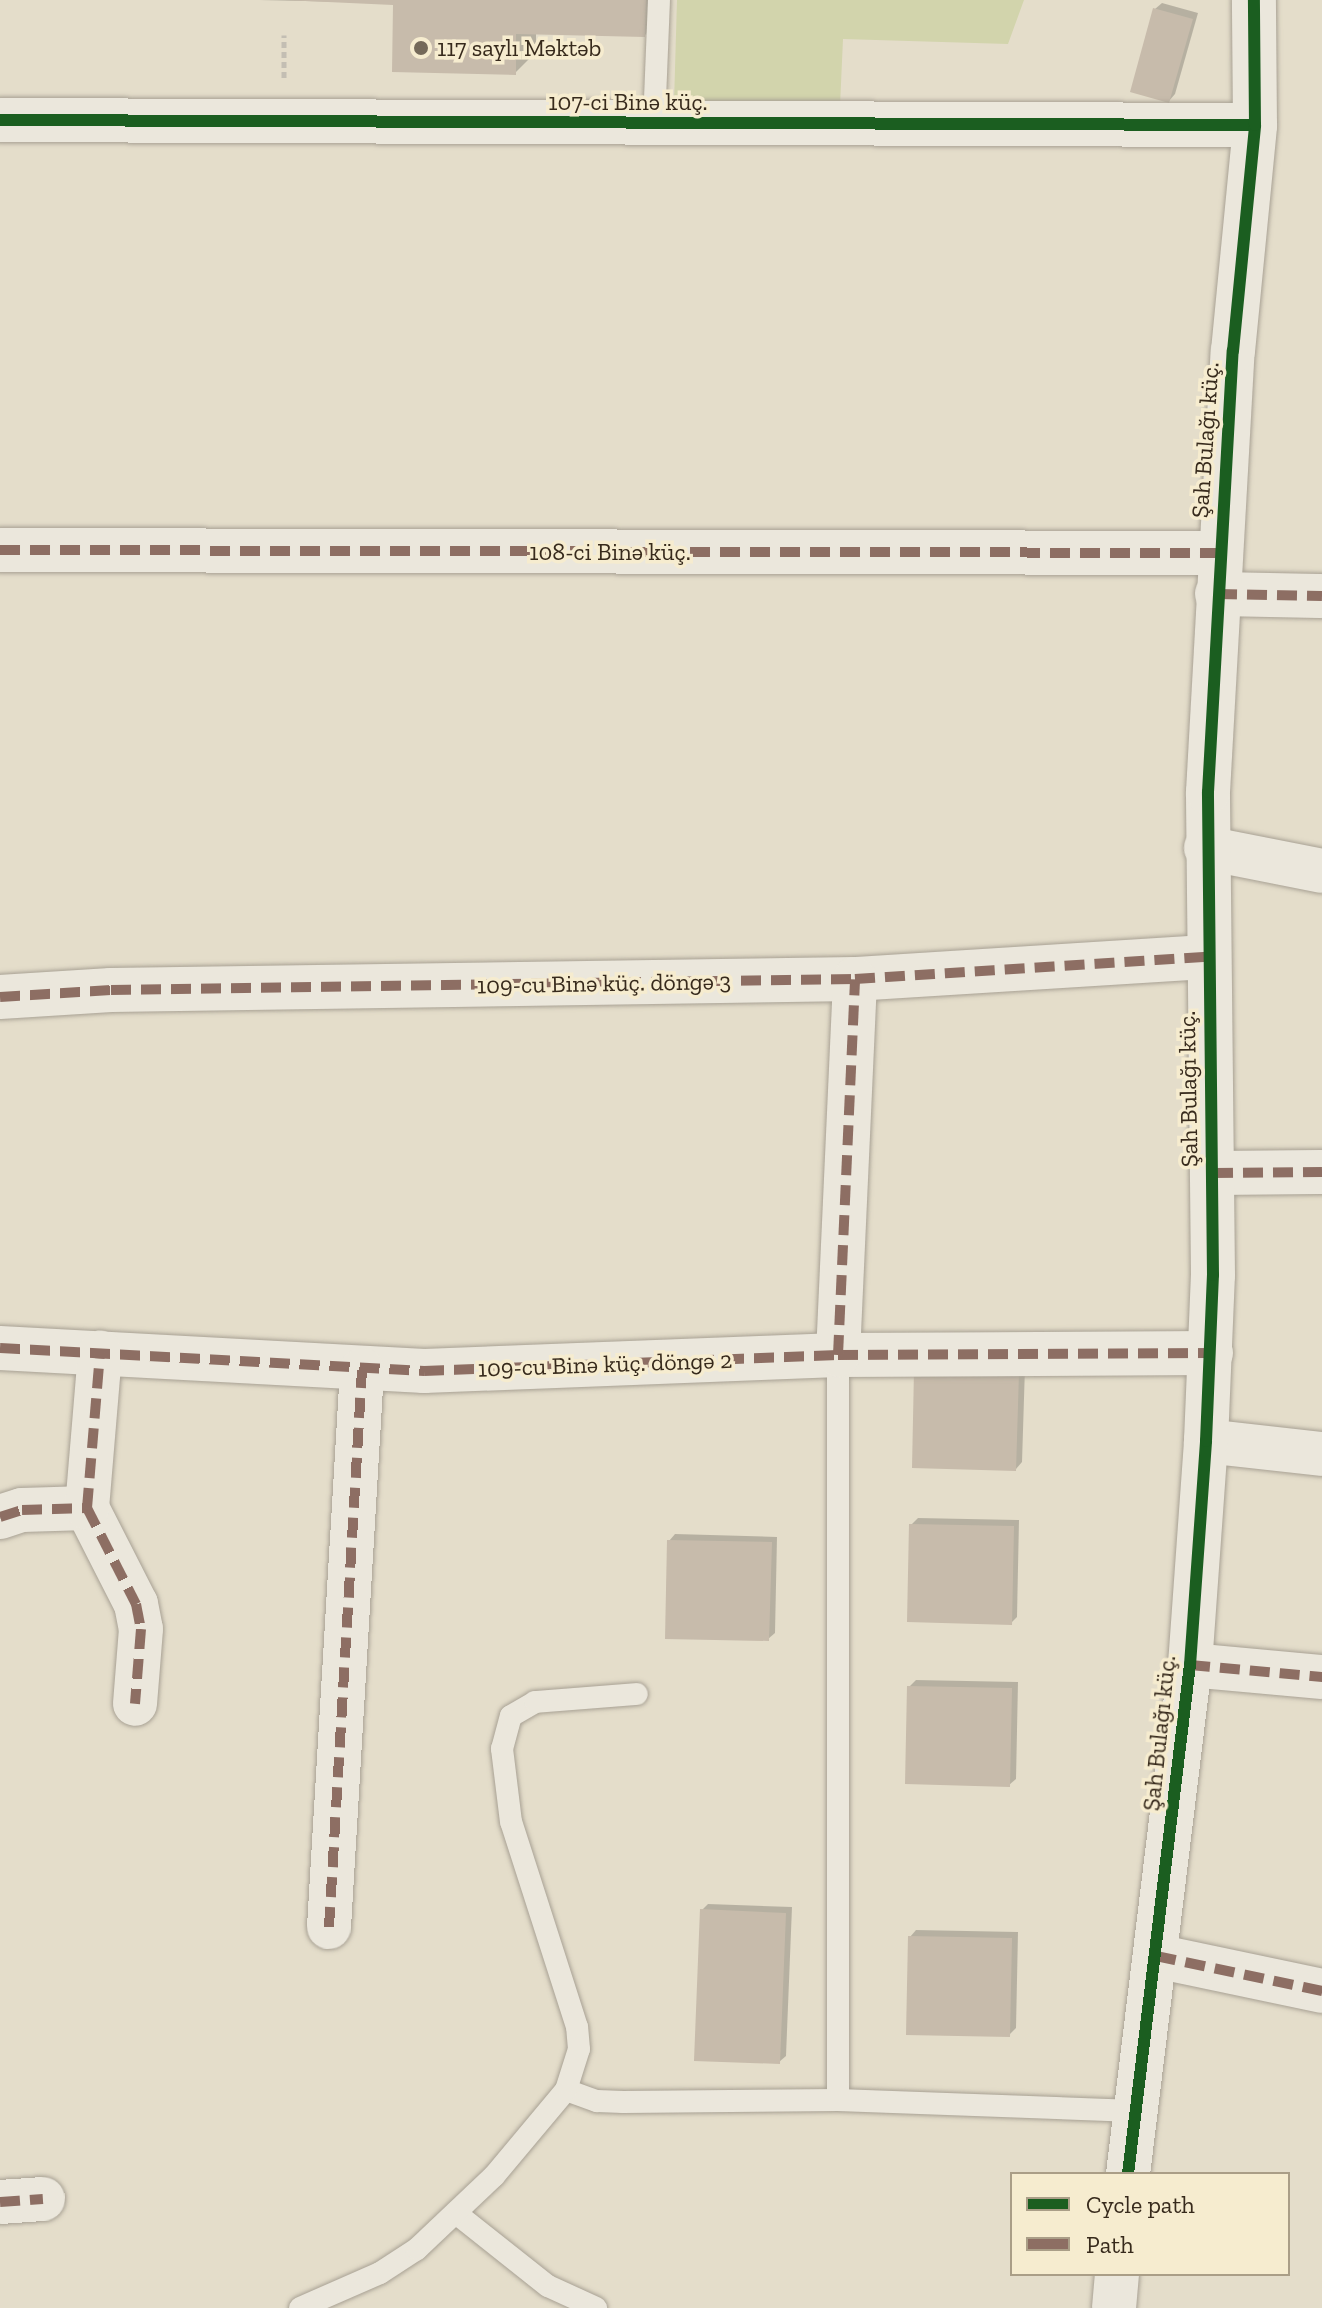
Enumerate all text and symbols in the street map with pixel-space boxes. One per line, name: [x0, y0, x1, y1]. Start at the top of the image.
place label: 117 saylı Məktəb: [437, 34, 601, 62]
marker: 117 saylı Məktəb: [412, 39, 430, 57]
street label: 107-ci Binə küç.: [548, 88, 708, 116]
street label: Şah Bulağı küç.: [1185, 361, 1225, 519]
street label: 108-ci Binə küç.: [529, 538, 691, 566]
street label: 109-cu Binə küç. döngə 3: [477, 966, 731, 1000]
street label: Şah Bulağı küç.: [1172, 1010, 1204, 1168]
street label: 109-cu Binə küç. döngə 2: [477, 1345, 733, 1383]
street label: Şah Bulağı küç.: [1136, 1654, 1182, 1812]
legend: [1010, 2172, 1290, 2276]
text: Cycle path: [1086, 2190, 1195, 2219]
text: Path: [1086, 2230, 1134, 2259]

